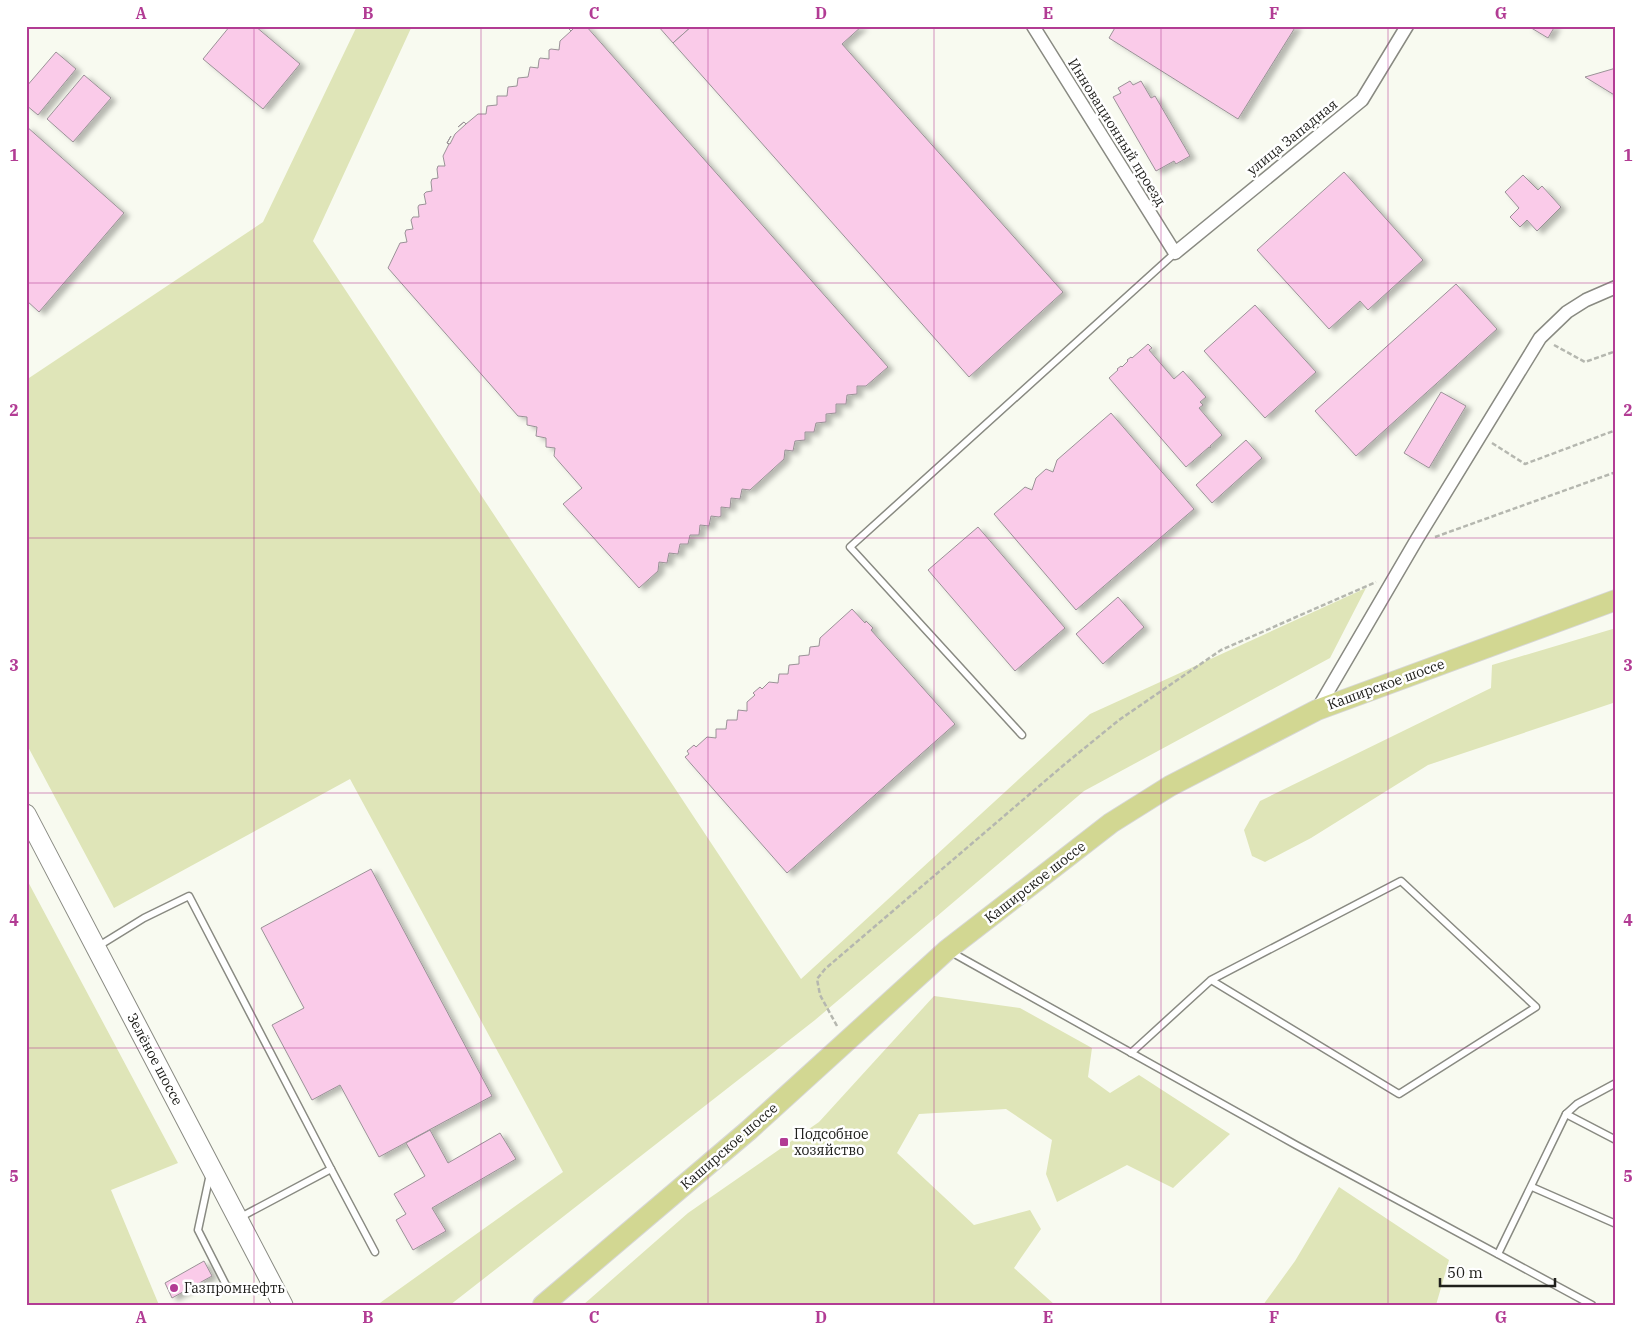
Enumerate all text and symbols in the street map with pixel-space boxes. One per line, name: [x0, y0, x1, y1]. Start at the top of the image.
text: A: [135, 3, 147, 23]
text: B: [362, 3, 374, 23]
text: C: [589, 3, 599, 23]
text: D: [815, 3, 827, 23]
text: E: [1043, 3, 1053, 23]
text: F: [1269, 3, 1279, 23]
text: G: [1495, 3, 1507, 23]
street label: Инновационный проезд: [1064, 55, 1170, 209]
street label: улица Западная: [1243, 95, 1341, 179]
text: 1: [9, 145, 19, 165]
text: 1: [1623, 145, 1633, 165]
text: 2: [9, 400, 19, 420]
text: 2: [1623, 400, 1633, 420]
street label: Каширское шоссе: [1325, 654, 1447, 714]
text: 3: [9, 655, 19, 675]
text: 3: [1623, 655, 1633, 675]
street label: Каширское шоссе: [981, 837, 1089, 927]
text: 4: [9, 910, 19, 930]
text: 4: [1623, 910, 1633, 930]
street label: Зелёное шоссе: [123, 1010, 187, 1108]
street label: Каширское шоссе: [677, 1099, 781, 1193]
place label: Подсобное хозяйство: [794, 1125, 869, 1159]
marker: Подсобное хозяйство: [778, 1136, 790, 1148]
text: 5: [9, 1166, 19, 1186]
text: 5: [1623, 1166, 1633, 1186]
scale bar: [1440, 1256, 1554, 1288]
text: 50 m: [1447, 1263, 1483, 1282]
place label: Газпромнефть: [184, 1279, 285, 1297]
marker: Газпромнефть: [168, 1282, 180, 1294]
text: A: [135, 1307, 147, 1327]
text: B: [362, 1307, 374, 1327]
text: C: [589, 1307, 599, 1327]
text: D: [815, 1307, 827, 1327]
text: E: [1043, 1307, 1053, 1327]
text: F: [1269, 1307, 1279, 1327]
text: G: [1495, 1307, 1507, 1327]

